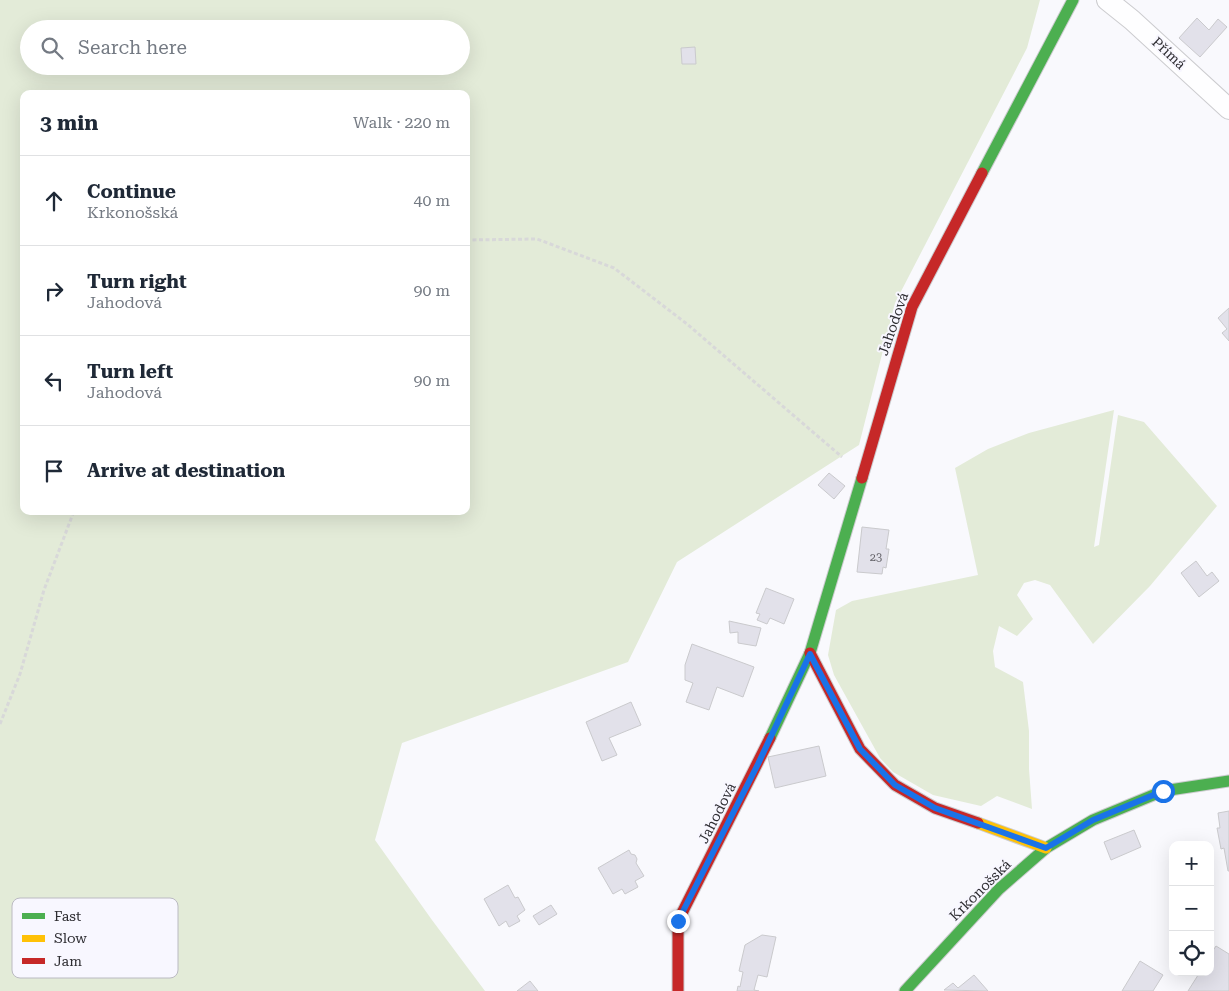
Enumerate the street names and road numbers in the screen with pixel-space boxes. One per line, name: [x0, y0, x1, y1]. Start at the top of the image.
street label: Přímá: [1149, 34, 1189, 73]
street label: Jahodová: [875, 290, 911, 358]
street label: Jahodová: [695, 780, 739, 846]
street label: Krkonošská: [946, 856, 1014, 924]

